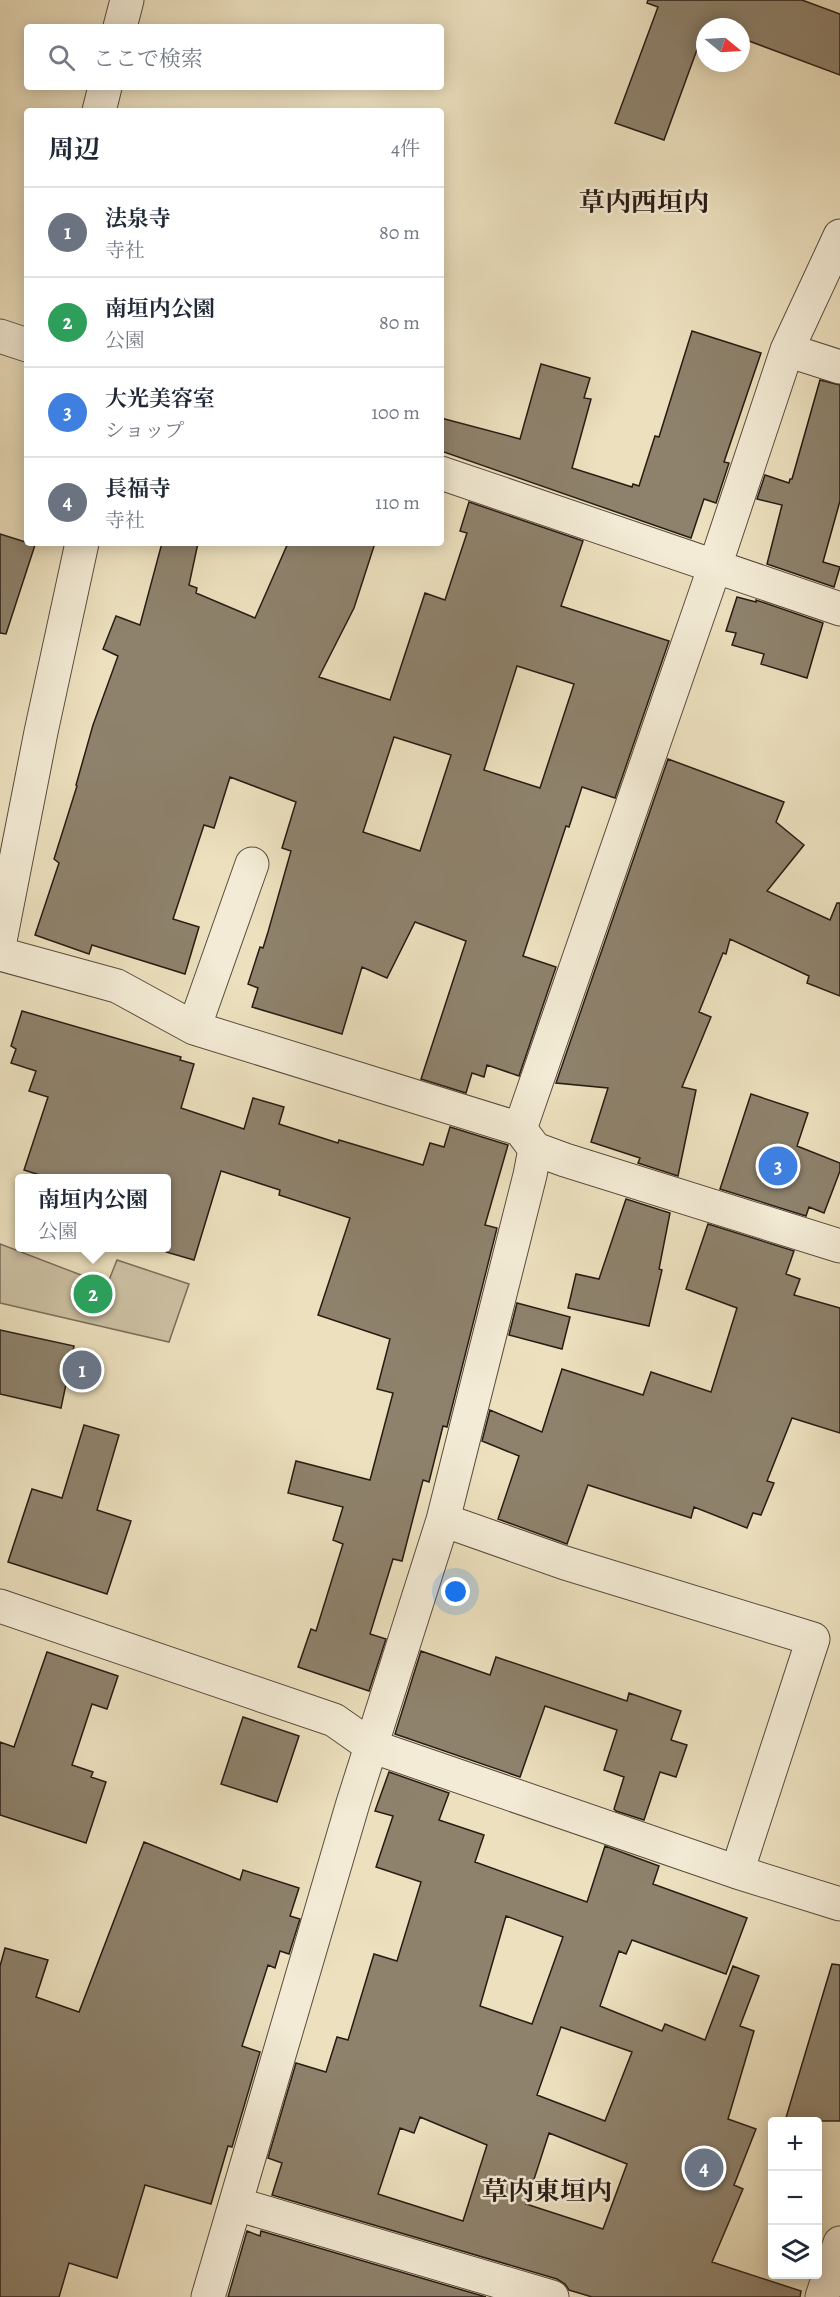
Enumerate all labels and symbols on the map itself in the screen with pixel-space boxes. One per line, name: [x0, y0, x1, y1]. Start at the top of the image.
north arrow: [696, 18, 750, 72]
district label: 草内西垣内: [579, 185, 709, 220]
pin: 3: [758, 1144, 798, 1188]
pin: 2: [74, 1272, 112, 1316]
pin: 1: [62, 1348, 101, 1392]
your location: [441, 1577, 470, 1606]
pin: 4: [684, 2146, 724, 2190]
district label: 草内東垣内: [482, 2174, 612, 2209]

